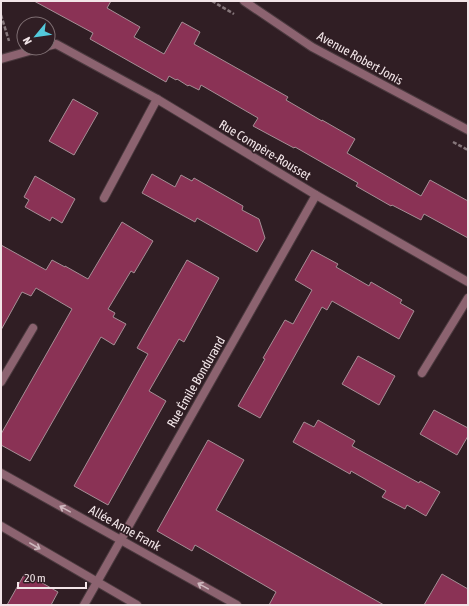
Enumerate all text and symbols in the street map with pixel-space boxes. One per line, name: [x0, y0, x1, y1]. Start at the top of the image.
north arrow: [16, 16, 56, 56]
street label: Avenue Robert Jonis: [314, 28, 406, 88]
text: N: [20, 35, 34, 47]
street label: Rue Compère-Rousset: [216, 117, 314, 183]
street label: Rue Émile Bondurand: [164, 334, 228, 430]
street label: Allée Anne Frank: [86, 502, 164, 554]
one-way arrow: [59, 504, 71, 512]
one-way arrow: [29, 542, 41, 550]
scale bar: [18, 564, 86, 590]
text: 20 m: [24, 571, 46, 585]
one-way arrow: [197, 581, 209, 589]

